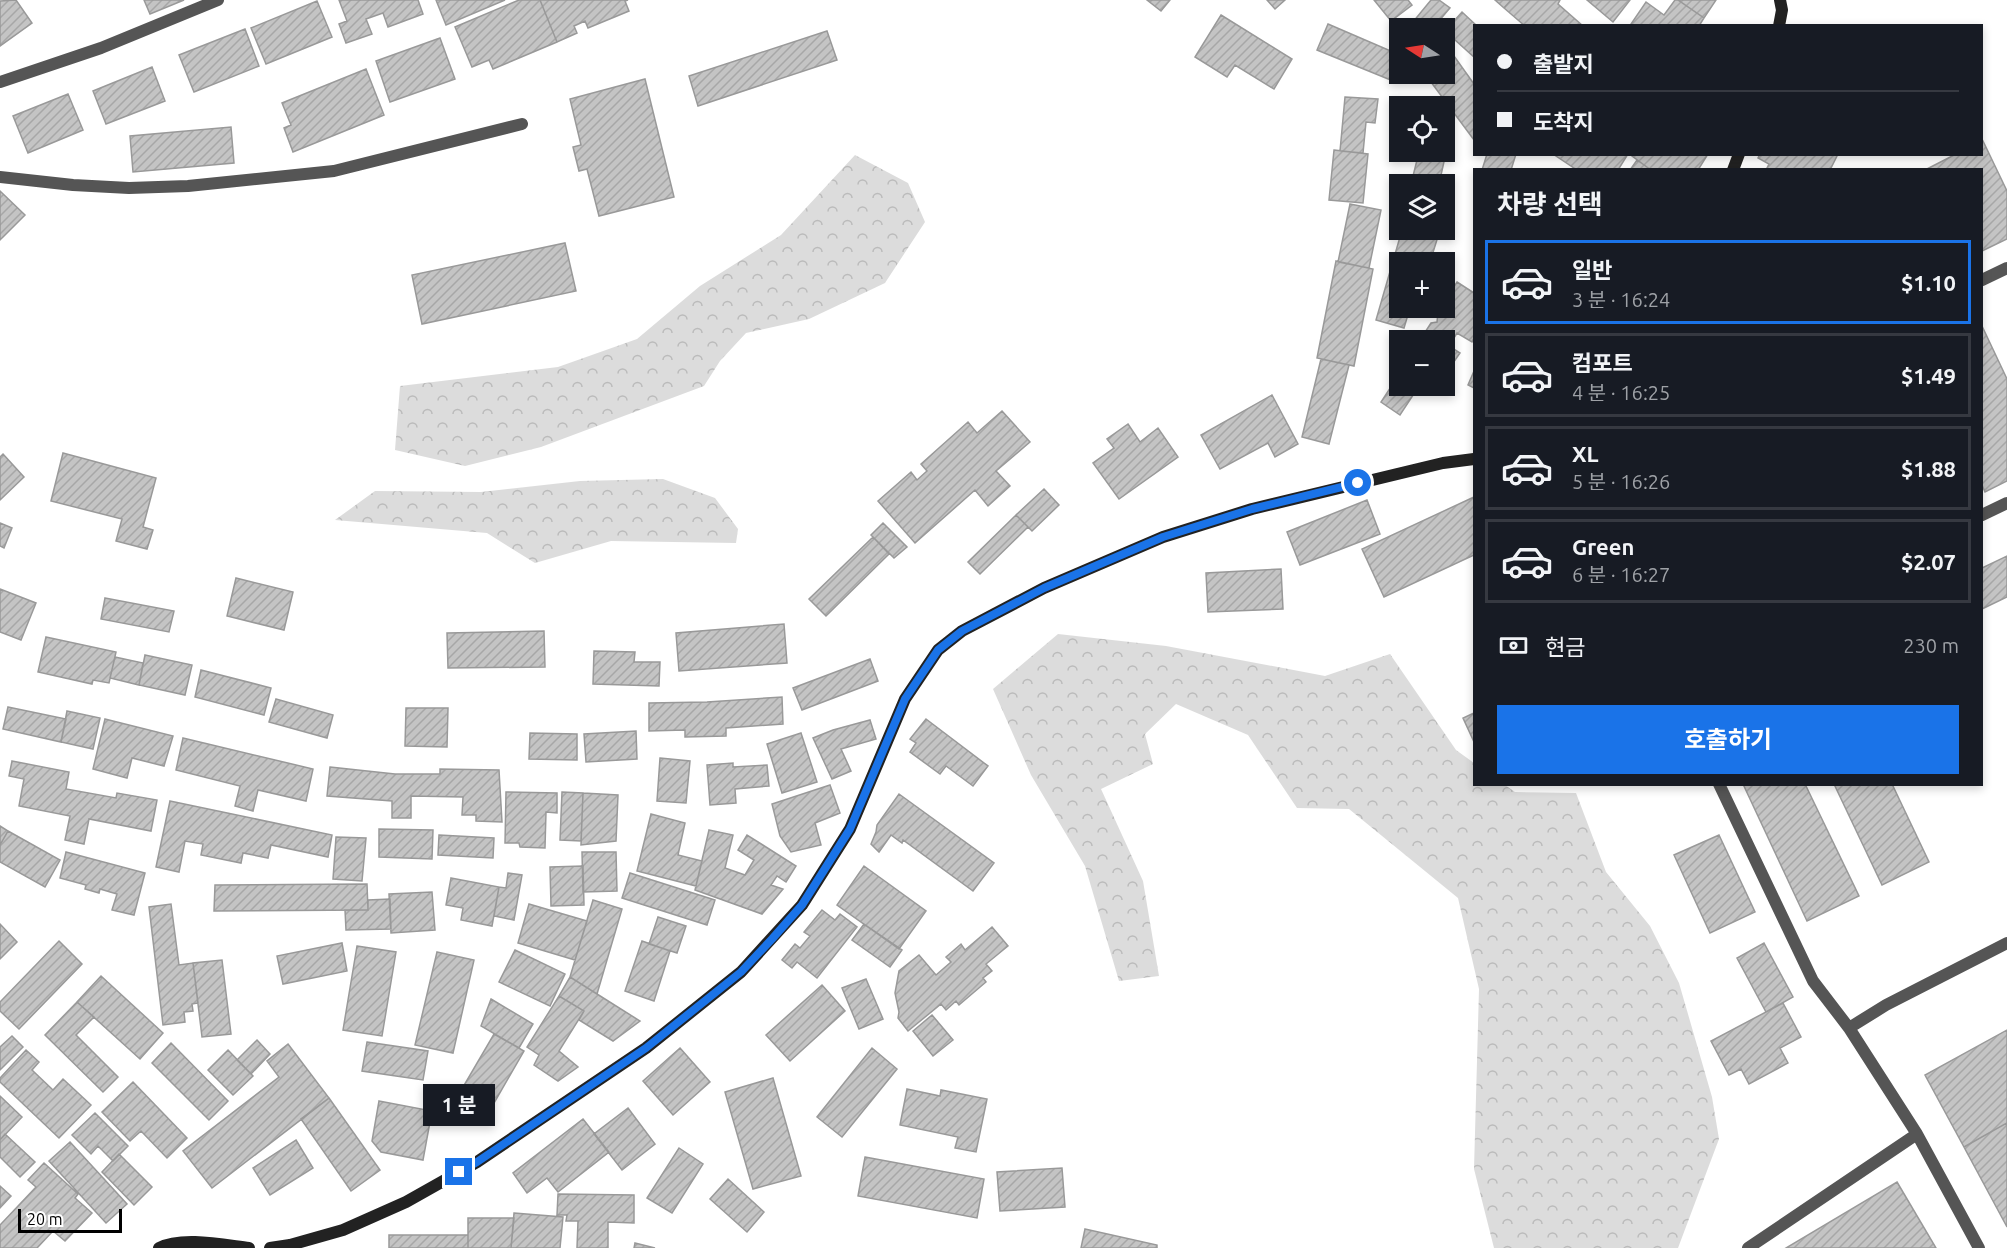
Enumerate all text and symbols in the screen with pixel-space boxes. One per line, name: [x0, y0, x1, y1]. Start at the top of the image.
north arrow: [1389, 18, 1455, 84]
map controls: [1389, 18, 1455, 396]
text: 출발지: [1533, 51, 1594, 76]
button: locate: [1389, 96, 1455, 162]
text: 도착지: [1533, 109, 1594, 134]
button: layers: [1389, 174, 1455, 240]
text: 차량 선택: [1497, 189, 1603, 219]
button: +: [1389, 252, 1455, 318]
icon: car: [1500, 255, 1554, 309]
text: 일반: [1572, 257, 1612, 282]
text: $1.10: [1901, 270, 1956, 295]
text: 3 분 · 16:24: [1572, 288, 1670, 311]
button: −: [1389, 330, 1455, 396]
icon: car: [1500, 348, 1554, 402]
text: 컴포트: [1572, 350, 1633, 375]
text: $1.49: [1901, 363, 1956, 388]
text: 4 분 · 16:25: [1572, 381, 1670, 404]
icon: car: [1500, 441, 1554, 495]
text: XL: [1572, 441, 1599, 466]
text: $1.88: [1901, 456, 1956, 481]
route start: [1344, 469, 1371, 496]
text: 5 분 · 16:26: [1572, 470, 1670, 493]
icon: car: [1500, 534, 1554, 588]
text: Green: [1572, 534, 1634, 559]
text: $2.07: [1901, 549, 1956, 574]
text: 6 분 · 16:27: [1572, 563, 1670, 586]
icon: cash: [1497, 629, 1530, 662]
text: 현금: [1545, 634, 1585, 659]
text: 230 m: [1903, 634, 1959, 657]
button: 호출하기: [1497, 705, 1959, 774]
callout: 1 분: [423, 1085, 495, 1127]
text: 1 분: [442, 1093, 476, 1116]
route end: [445, 1158, 472, 1185]
scale bar: [18, 1206, 122, 1234]
text: 20 m: [27, 1210, 63, 1228]

